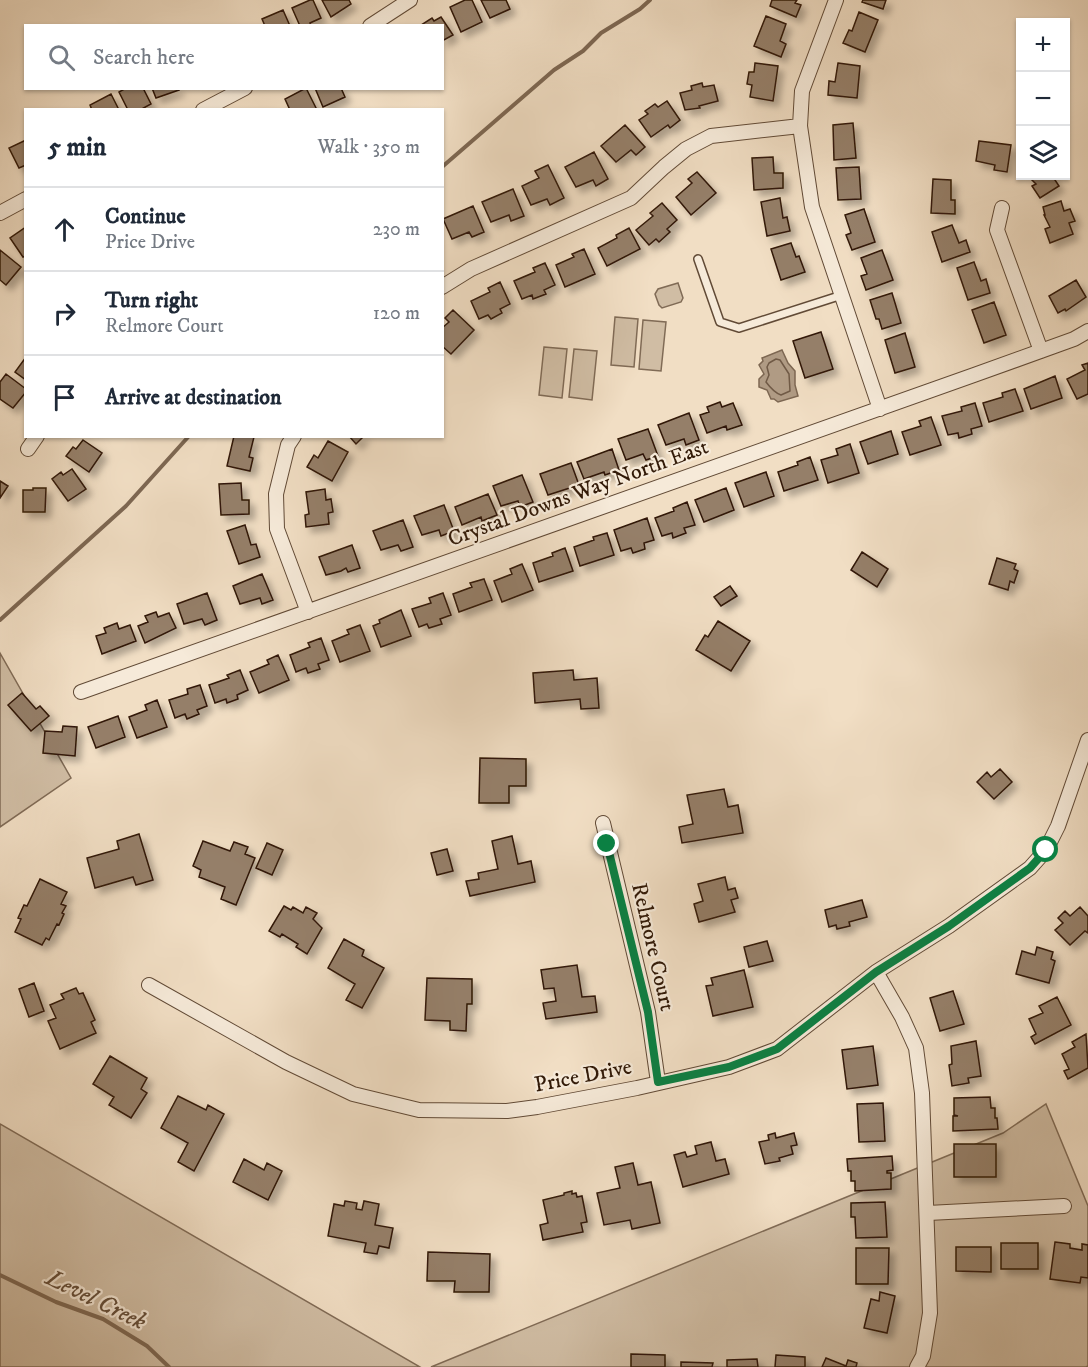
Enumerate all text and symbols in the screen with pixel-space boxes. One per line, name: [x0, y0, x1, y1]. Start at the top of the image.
map controls: [1016, 18, 1070, 180]
button: +: [1016, 18, 1070, 72]
search box: [24, 24, 444, 90]
icon: search: [45, 41, 78, 74]
text: Search here: [93, 44, 195, 71]
button: −: [1016, 72, 1070, 126]
button: layers: [1016, 126, 1070, 180]
text: 5 min: [48, 131, 106, 164]
text: Walk · 350 m: [318, 135, 420, 160]
text: Continue: [105, 203, 186, 230]
icon: ahead: [48, 213, 81, 246]
text: 230 m: [373, 217, 420, 242]
text: Price Drive: [105, 230, 195, 255]
text: Turn right: [105, 287, 198, 314]
icon: right: [48, 297, 81, 330]
text: 120 m: [373, 301, 420, 326]
text: Relmore Court: [105, 314, 224, 339]
icon: arrive: [48, 381, 81, 414]
text: Arrive at destination: [105, 384, 282, 411]
street label: Crystal Downs Way North East: [444, 433, 712, 553]
route end: [593, 830, 619, 856]
route start: [1032, 836, 1058, 862]
street label: Relmore Court: [625, 880, 681, 1014]
street label: Price Drive: [532, 1053, 634, 1099]
water label: Level Creek: [39, 1262, 151, 1337]

